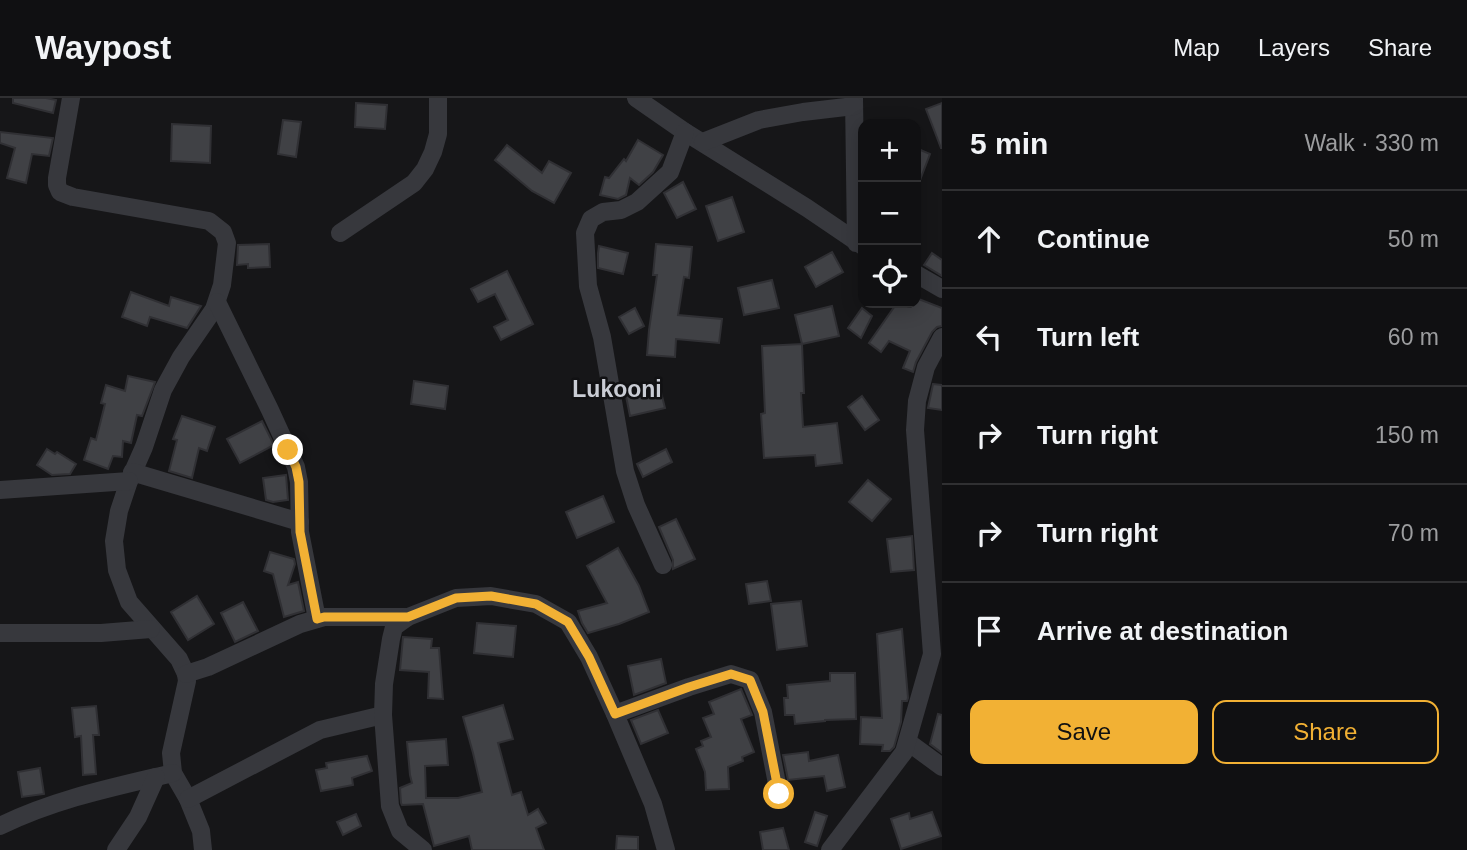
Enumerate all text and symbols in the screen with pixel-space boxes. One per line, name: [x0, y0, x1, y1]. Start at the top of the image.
text: Waypost: [35, 29, 171, 66]
text: Map: [1173, 34, 1220, 61]
text: Layers: [1258, 34, 1330, 61]
text: Share: [1368, 34, 1432, 61]
map controls: [858, 119, 921, 308]
button: +: [858, 119, 921, 182]
text: 5 min: [970, 127, 1048, 160]
text: Walk · 330 m: [1304, 130, 1439, 156]
button: −: [858, 182, 921, 245]
icon: ahead: [970, 220, 1008, 258]
text: Continue: [1037, 224, 1150, 254]
text: 50 m: [1388, 226, 1439, 252]
button: locate: [858, 245, 921, 308]
icon: left: [970, 318, 1008, 356]
text: Turn left: [1037, 322, 1139, 352]
text: 60 m: [1388, 324, 1439, 350]
district label: Lukooni: [572, 376, 662, 402]
icon: right: [970, 416, 1008, 454]
text: Turn right: [1037, 420, 1158, 450]
text: 150 m: [1375, 422, 1439, 448]
route end: [272, 434, 303, 465]
icon: right: [970, 514, 1008, 552]
text: Turn right: [1037, 518, 1158, 548]
text: 70 m: [1388, 520, 1439, 546]
icon: arrive: [970, 612, 1008, 650]
text: Arrive at destination: [1037, 616, 1288, 646]
button: Save: [970, 700, 1198, 764]
button: Share: [1212, 700, 1439, 764]
route start: [763, 778, 794, 809]

